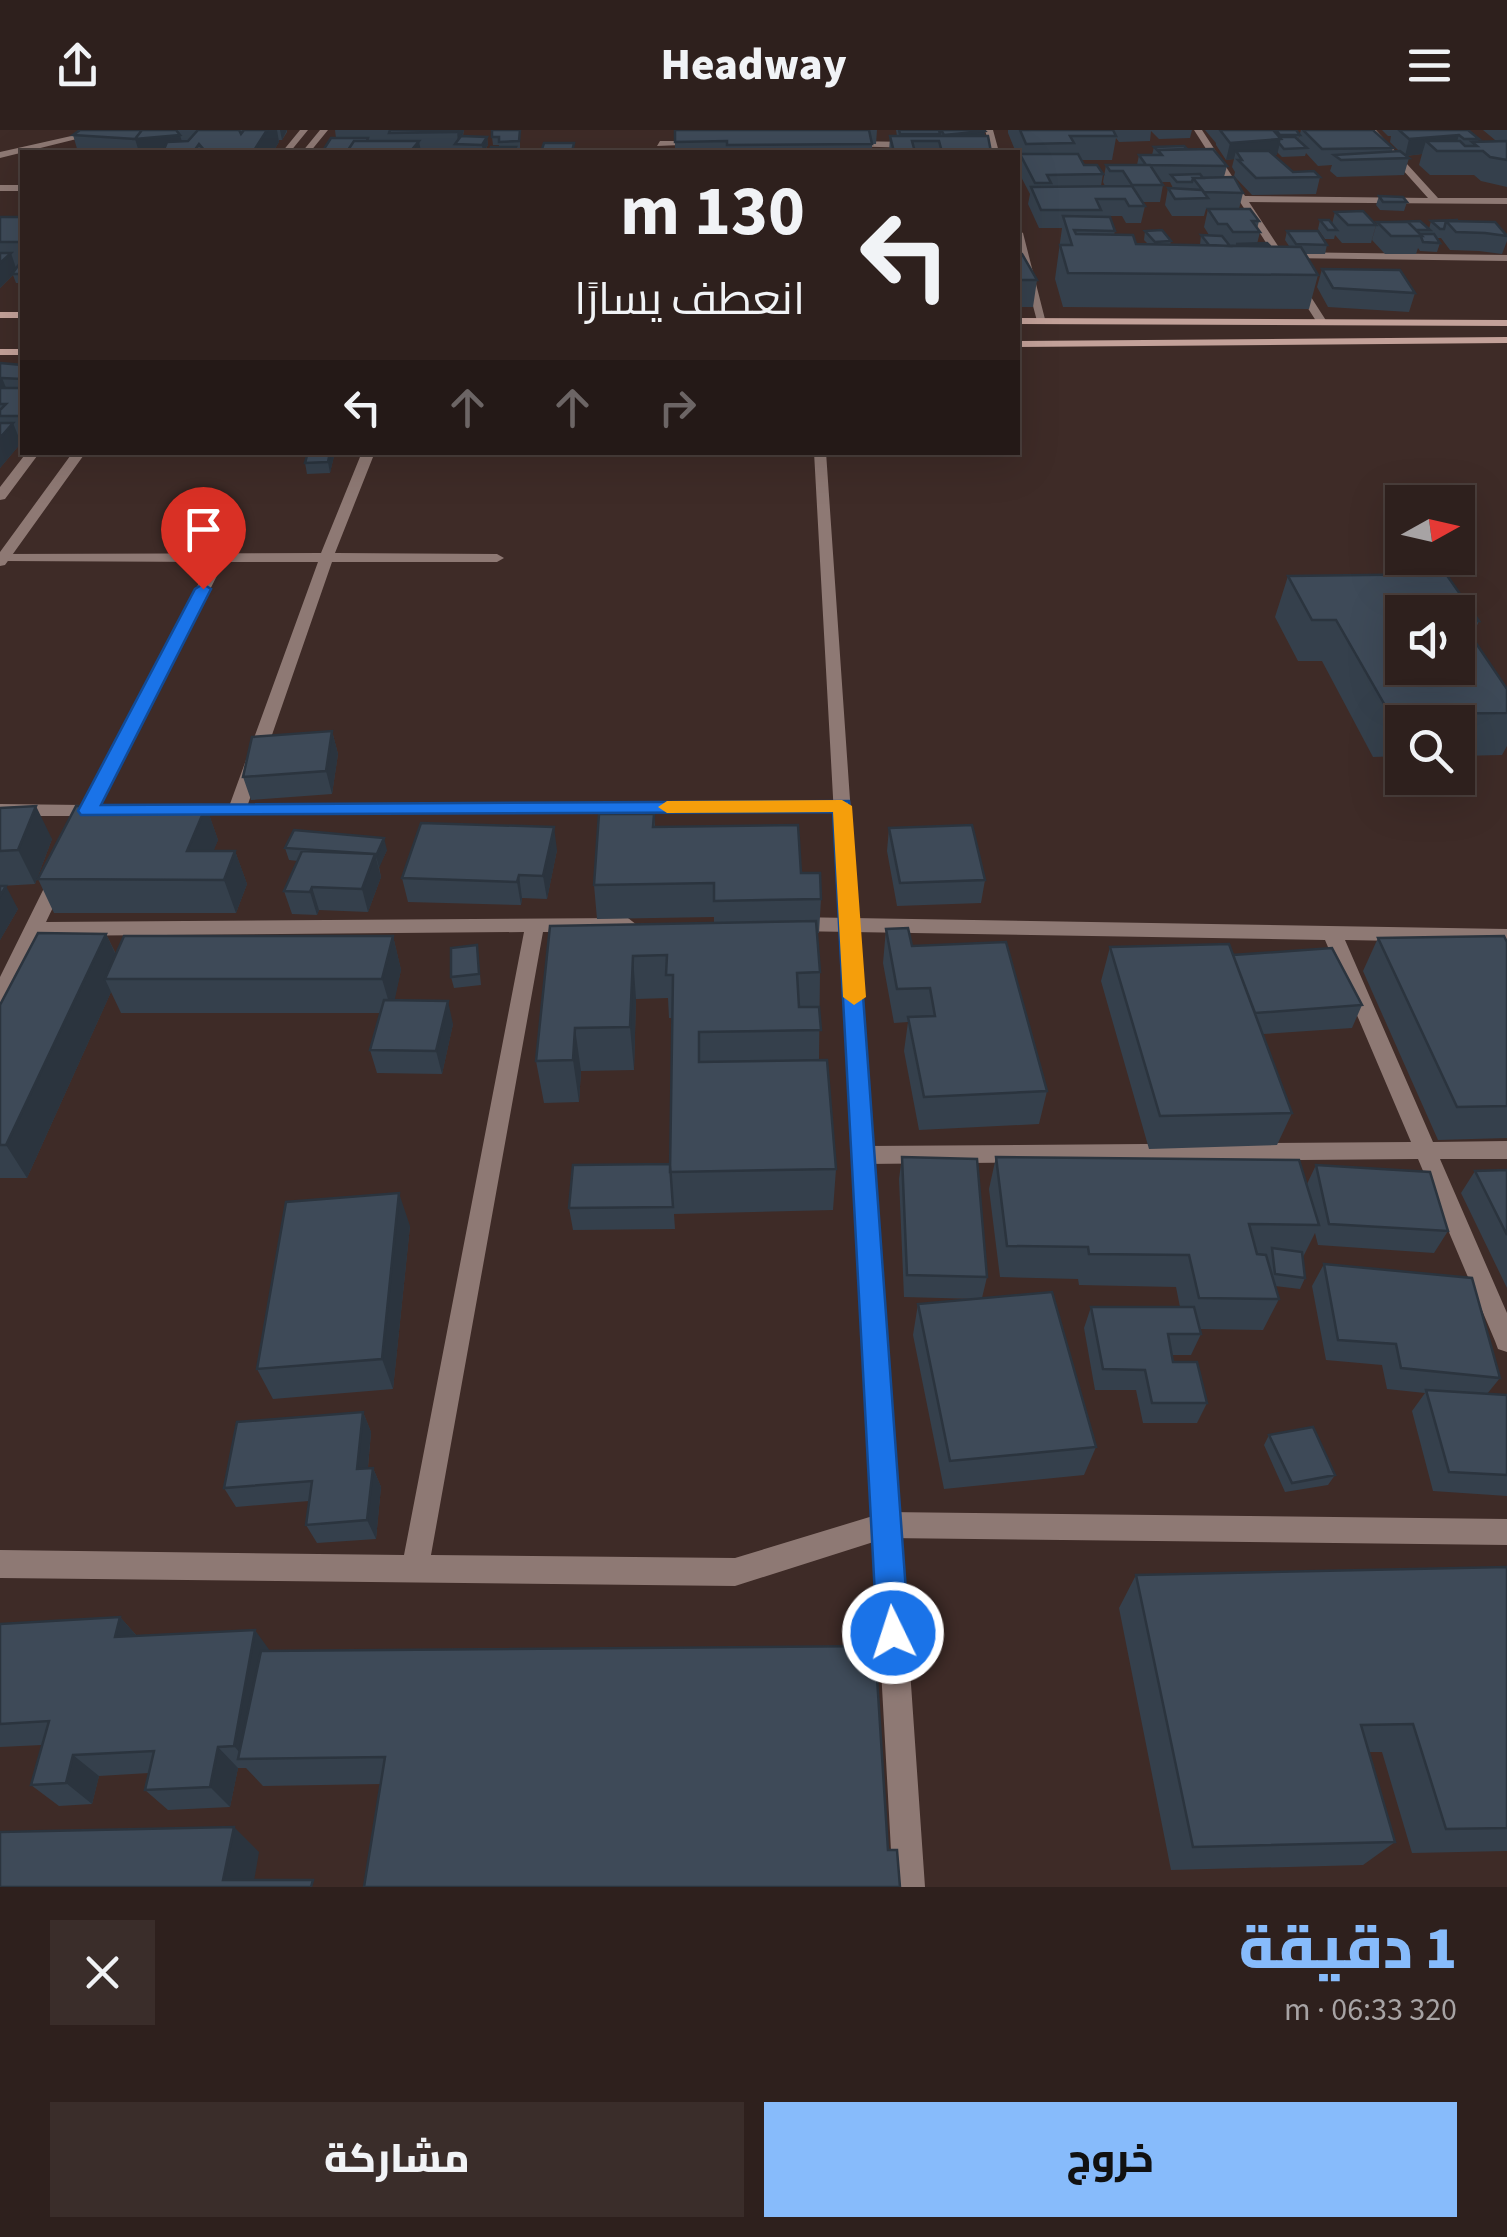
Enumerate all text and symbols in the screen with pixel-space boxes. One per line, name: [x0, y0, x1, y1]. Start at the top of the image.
text: Headway: [660, 33, 847, 97]
icon: share: [50, 38, 105, 93]
icon: menu: [1402, 38, 1457, 93]
text: 130 m: [620, 162, 805, 262]
icon: left: [840, 190, 970, 320]
text: انعطف يسارًا: [574, 268, 805, 332]
icon: left: [335, 380, 390, 435]
icon: ahead: [440, 380, 495, 435]
icon: ahead: [545, 380, 600, 435]
icon: right: [650, 380, 705, 435]
north arrow: [1385, 485, 1475, 575]
map controls: [1385, 485, 1475, 795]
pin: [161, 487, 246, 590]
icon: arrive: [176, 502, 231, 557]
button: sound: [1385, 595, 1475, 685]
button: search: [1385, 705, 1475, 795]
position arrow: [841, 1581, 945, 1685]
text: 1 دقيقة: [1239, 1907, 1457, 1992]
button: close: [50, 1920, 155, 2025]
text: 320 m · 06:33: [1284, 1987, 1457, 2033]
button: مشاركة: [50, 2102, 744, 2217]
button: خروج: [764, 2102, 1457, 2217]

